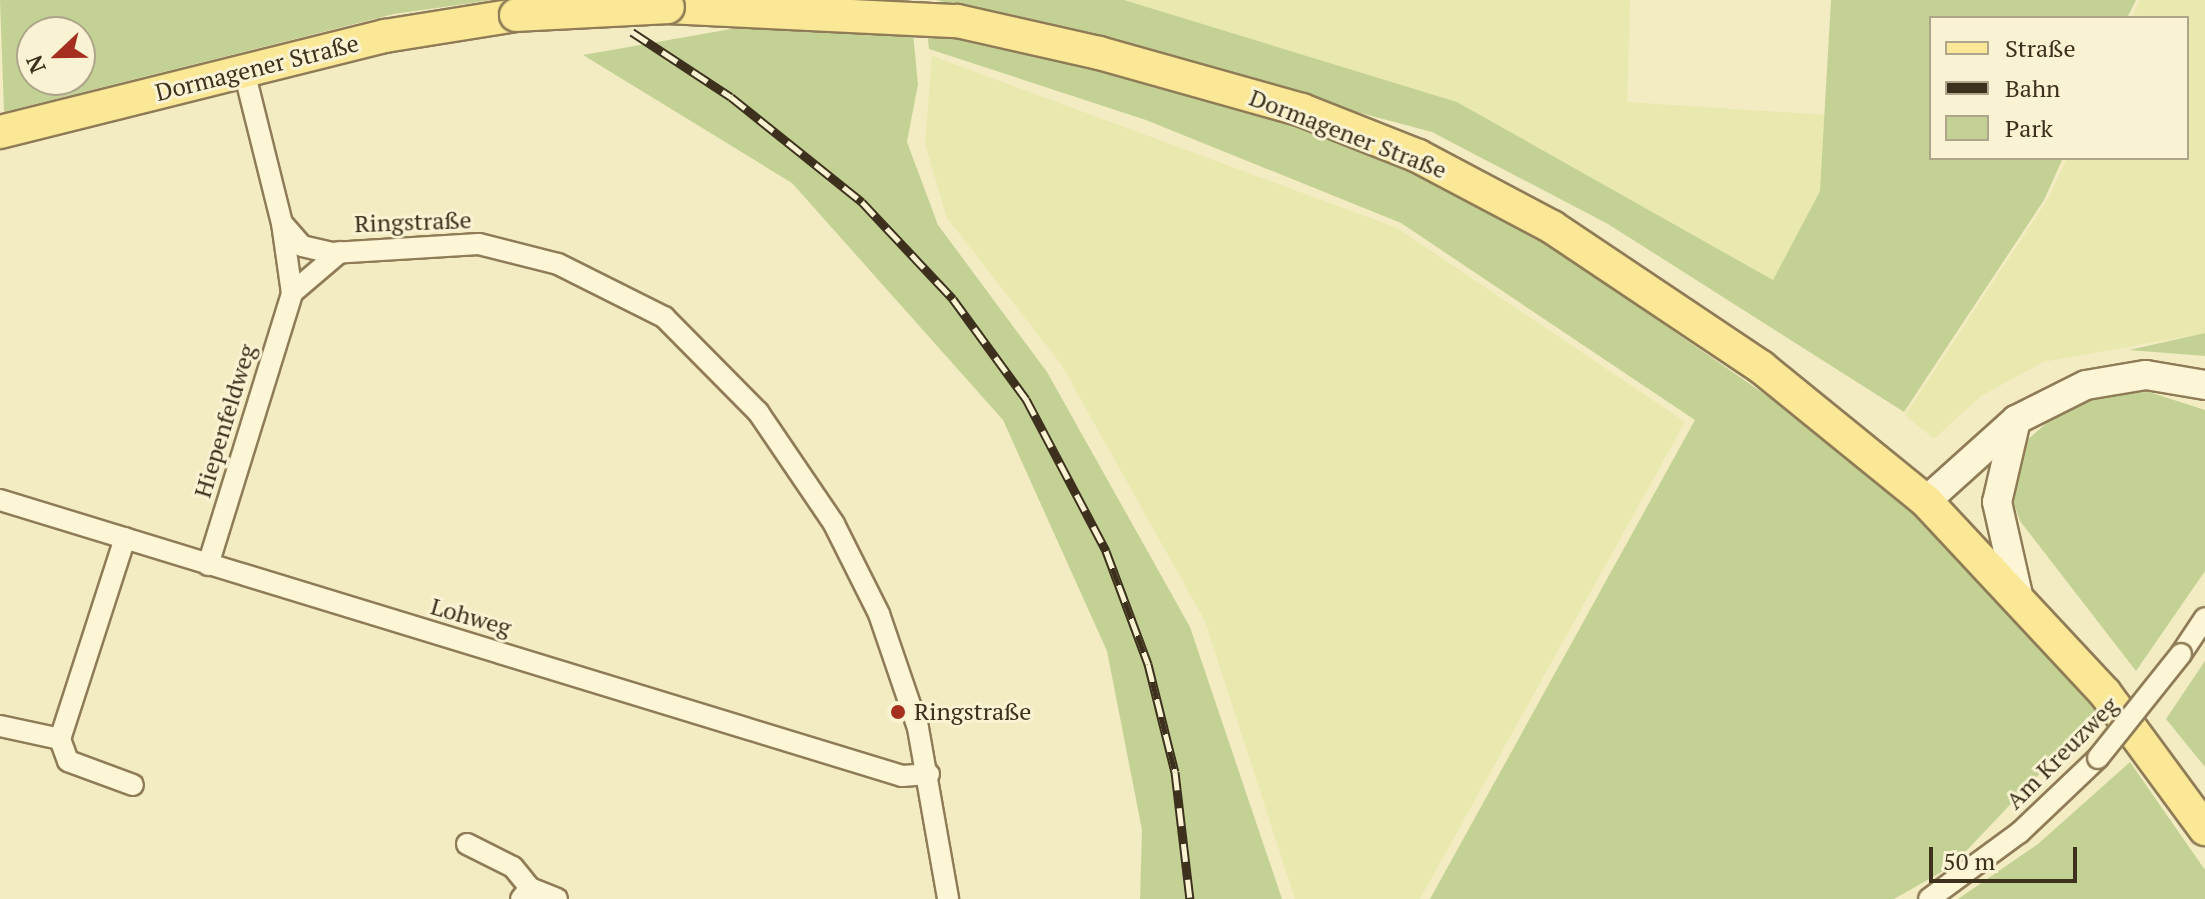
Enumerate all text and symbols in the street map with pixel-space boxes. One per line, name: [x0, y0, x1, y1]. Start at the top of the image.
north arrow: [16, 16, 96, 96]
legend: [1929, 16, 2189, 160]
street label: Dormagener Straße: [152, 29, 362, 107]
text: Straße: [2005, 32, 2076, 64]
text: N: [19, 51, 52, 78]
text: Bahn: [2005, 72, 2060, 104]
street label: Dormagener Straße: [1245, 83, 1451, 185]
text: Park: [2005, 112, 2053, 144]
street label: Ringstraße: [354, 206, 472, 238]
street label: Hiepenfeldweg: [188, 341, 262, 501]
street label: Lohweg: [427, 592, 515, 642]
street label: Am Kreuzweg: [2000, 691, 2124, 815]
place label: Ringstraße: [914, 698, 1031, 726]
marker: Ringstraße: [889, 703, 907, 721]
scale bar: [1933, 831, 2081, 881]
text: 50 m: [1943, 845, 1995, 877]

